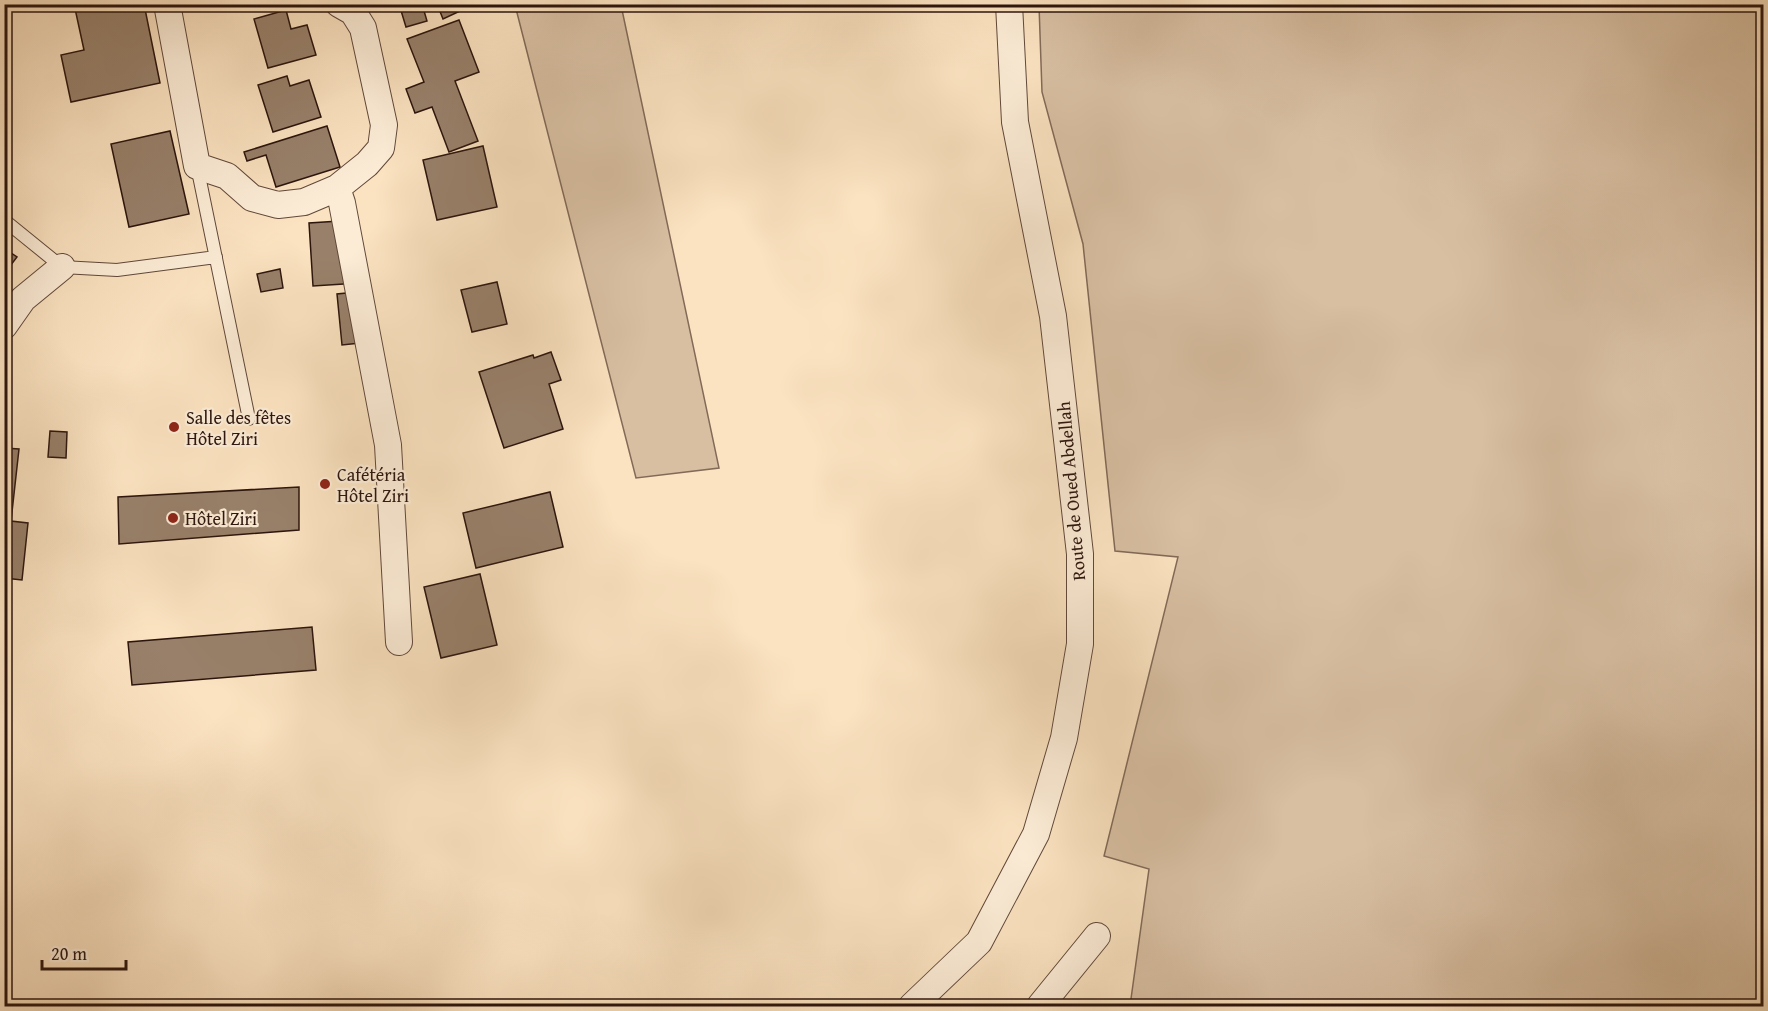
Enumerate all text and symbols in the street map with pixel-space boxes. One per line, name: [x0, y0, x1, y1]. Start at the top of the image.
street label: Route de Oued Abdellah: [1050, 400, 1092, 582]
place label: Salle des fêtes Hôtel Ziri: [186, 404, 291, 452]
marker: Salle des fêtes Hôtel Ziri: [167, 420, 181, 434]
place label: Cafétéria Hôtel Ziri: [337, 461, 409, 509]
marker: Cafétéria Hôtel Ziri: [318, 477, 332, 491]
place label: Hôtel Ziri: [185, 505, 257, 532]
marker: Hôtel Ziri: [166, 511, 180, 525]
scale bar: [42, 933, 126, 971]
text: 20 m: [51, 940, 87, 967]

